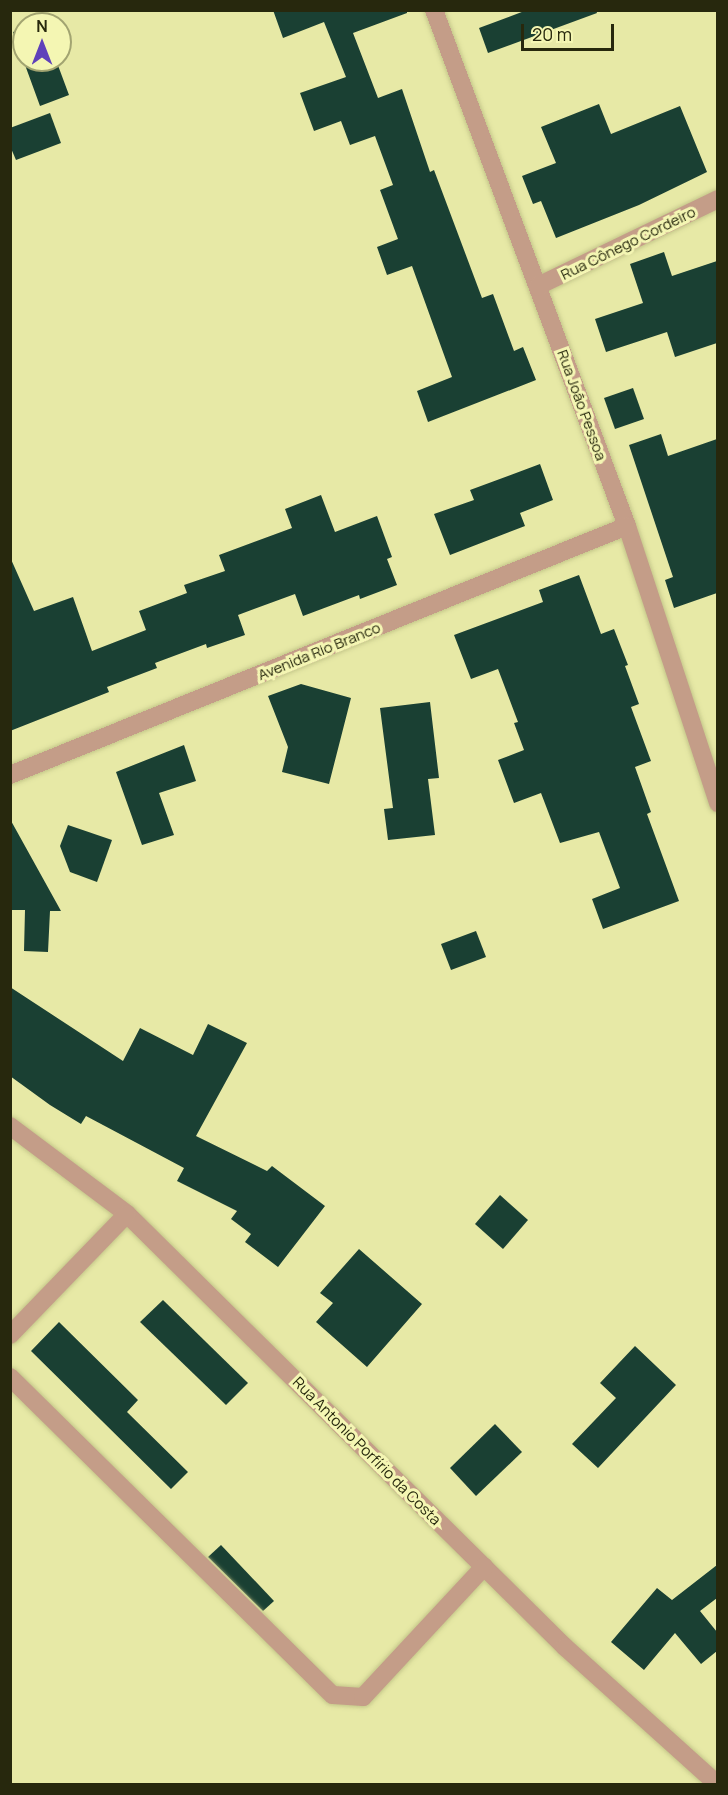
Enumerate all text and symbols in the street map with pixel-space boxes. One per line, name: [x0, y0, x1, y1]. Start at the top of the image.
north arrow: [12, 12, 72, 72]
scale bar: [524, 12, 617, 50]
text: N: [36, 15, 48, 37]
text: 20 m: [532, 22, 572, 46]
street label: Rua Cônego Cordeiro: [558, 203, 698, 283]
street label: Rua João Pessoa: [554, 347, 610, 463]
street label: Avenida Rio Branco: [255, 618, 383, 684]
street label: Rua Antonio Porfírio da Costa: [289, 1373, 445, 1529]

